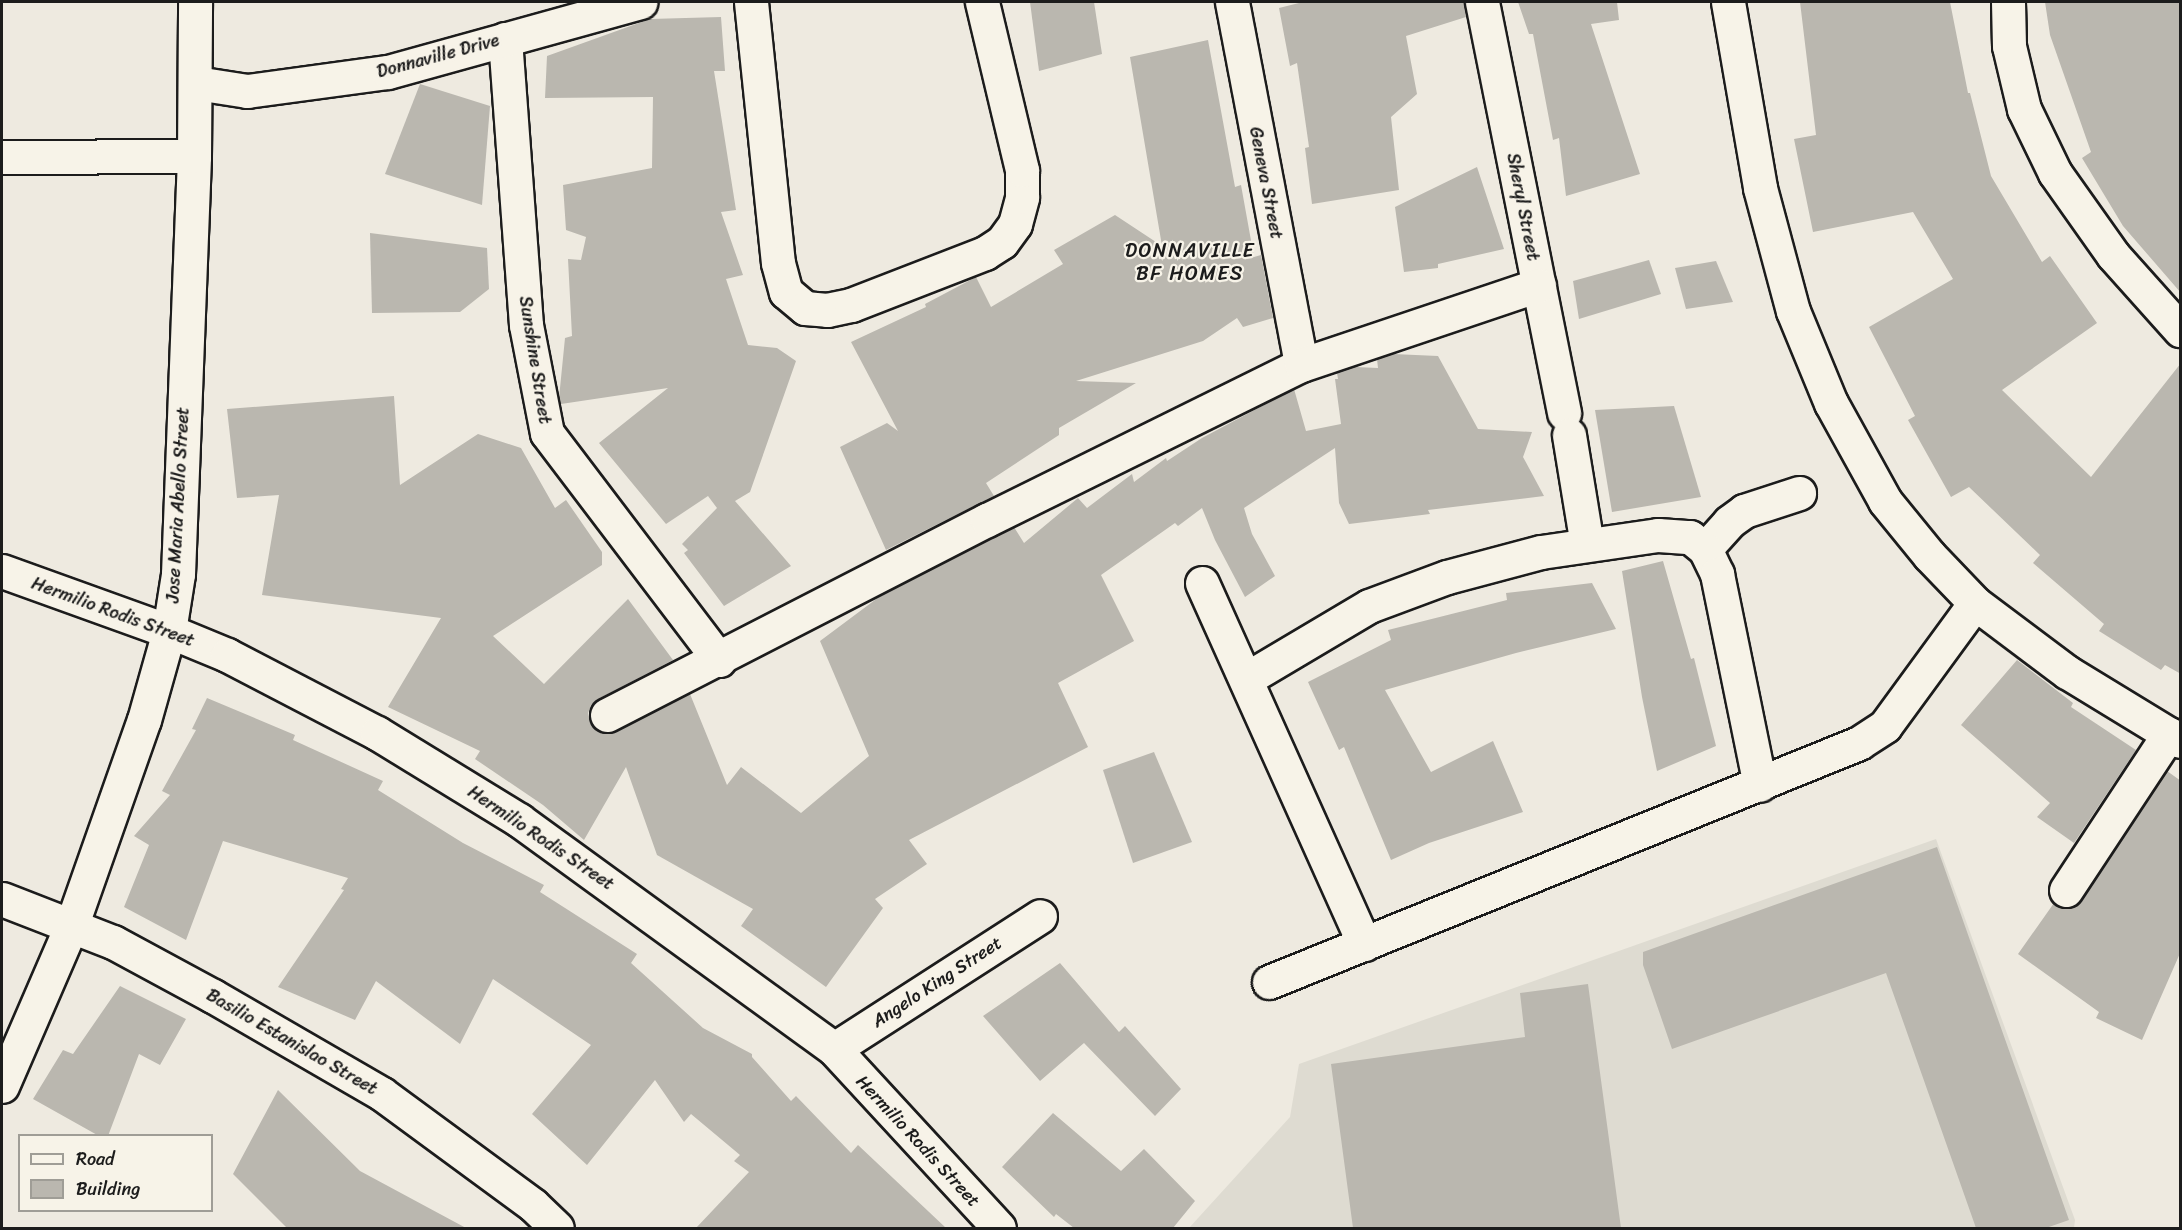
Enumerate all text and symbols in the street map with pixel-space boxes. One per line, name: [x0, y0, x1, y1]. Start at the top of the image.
street label: Donnaville Drive: [374, 29, 502, 83]
street label: Geneva Street: [1245, 125, 1287, 241]
street label: Sheryl Street: [1502, 152, 1544, 262]
district label: DONNAVILLE BF HOMES: [1126, 239, 1254, 286]
street label: Sunshine Street: [514, 295, 556, 425]
street label: Jose Maria Abello Street: [162, 406, 194, 604]
street label: Hermilio Rodis Street: [29, 572, 197, 652]
street label: Hermilio Rodis Street: [464, 781, 618, 895]
street label: Angelo King Street: [868, 932, 1006, 1032]
street label: Basilio Estanislao Street: [202, 984, 382, 1100]
street label: Hermilio Rodis Street: [851, 1071, 985, 1211]
legend: [18, 1134, 213, 1212]
text: Road: [76, 1143, 115, 1175]
text: Building: [76, 1173, 140, 1205]

